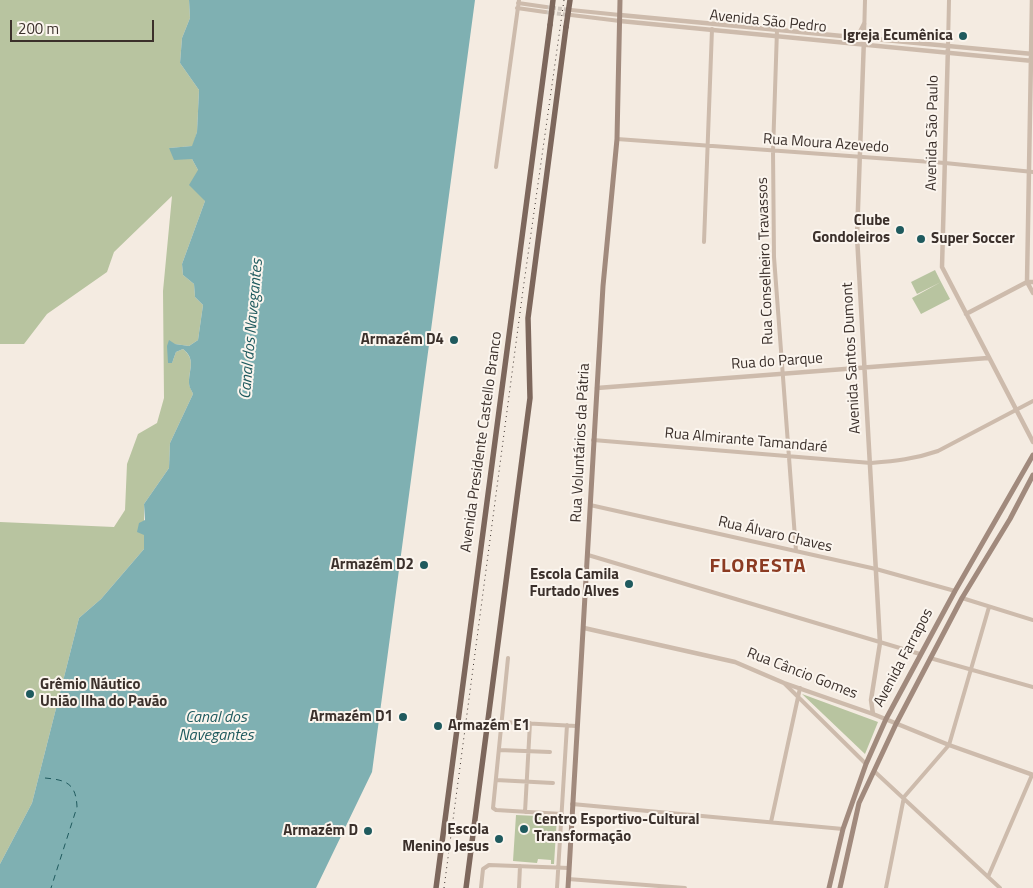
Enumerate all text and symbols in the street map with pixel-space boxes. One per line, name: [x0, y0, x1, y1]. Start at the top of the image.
street label: Avenida São Pedro: [709, 7, 827, 37]
scale bar: [12, 10, 156, 42]
text: 200 m: [18, 17, 59, 40]
place label: Igreja Ecumênica: [843, 27, 953, 45]
marker: Igreja Ecumênica: [957, 30, 969, 42]
street label: Avenida São Paulo: [923, 75, 943, 191]
street label: Rua Moura Azevedo: [762, 131, 890, 157]
street label: Rua Conselheiro Travassos: [754, 177, 778, 345]
place label: Clube Gondoleiros: [812, 212, 890, 247]
marker: Clube Gondoleiros: [894, 224, 906, 236]
place label: Super Soccer: [931, 230, 1015, 248]
marker: Super Soccer: [915, 233, 927, 245]
water label: Canal dos Navegantes: [236, 258, 268, 400]
street label: Avenida Santos Dumont: [839, 282, 865, 434]
street label: Avenida Presidente Castello Branco: [458, 330, 506, 554]
place label: Armazém D4: [361, 331, 444, 349]
marker: Armazém D4: [448, 334, 460, 346]
street label: Rua do Parque: [731, 350, 823, 374]
street label: Rua Voluntários da Pátria: [568, 363, 594, 523]
street label: Rua Almirante Tamandaré: [664, 425, 828, 457]
street label: Rua Álvaro Chaves: [716, 513, 834, 557]
district label: FLORESTA: [708, 555, 808, 579]
place label: Armazém D2: [331, 556, 414, 574]
marker: Armazém D2: [418, 559, 430, 571]
place label: Escola Camila Furtado Alves: [530, 566, 619, 601]
marker: Escola Camila Furtado Alves: [623, 578, 635, 590]
street label: Avenida Farrapos: [870, 606, 938, 710]
street label: Rua Câncio Gomes: [744, 645, 860, 703]
place label: Grêmio Náutico União Ilha do Pavão: [40, 676, 167, 711]
marker: Grêmio Náutico União Ilha do Pavão: [24, 688, 36, 700]
water label: Canal dos Navegantes: [178, 708, 254, 746]
place label: Armazém D1: [310, 708, 393, 726]
marker: Armazém D1: [397, 711, 409, 723]
place label: Armazém E1: [448, 717, 530, 735]
marker: Armazém E1: [432, 720, 444, 732]
place label: Centro Esportivo-Cultural Transformação: [534, 811, 700, 846]
place label: Escola Menino Jesus: [402, 821, 489, 856]
place label: Armazém D: [283, 822, 358, 840]
marker: Centro Esportivo-Cultural Transformação: [518, 823, 530, 835]
marker: Armazém D: [362, 825, 374, 837]
marker: Escola Menino Jesus: [493, 833, 505, 845]

